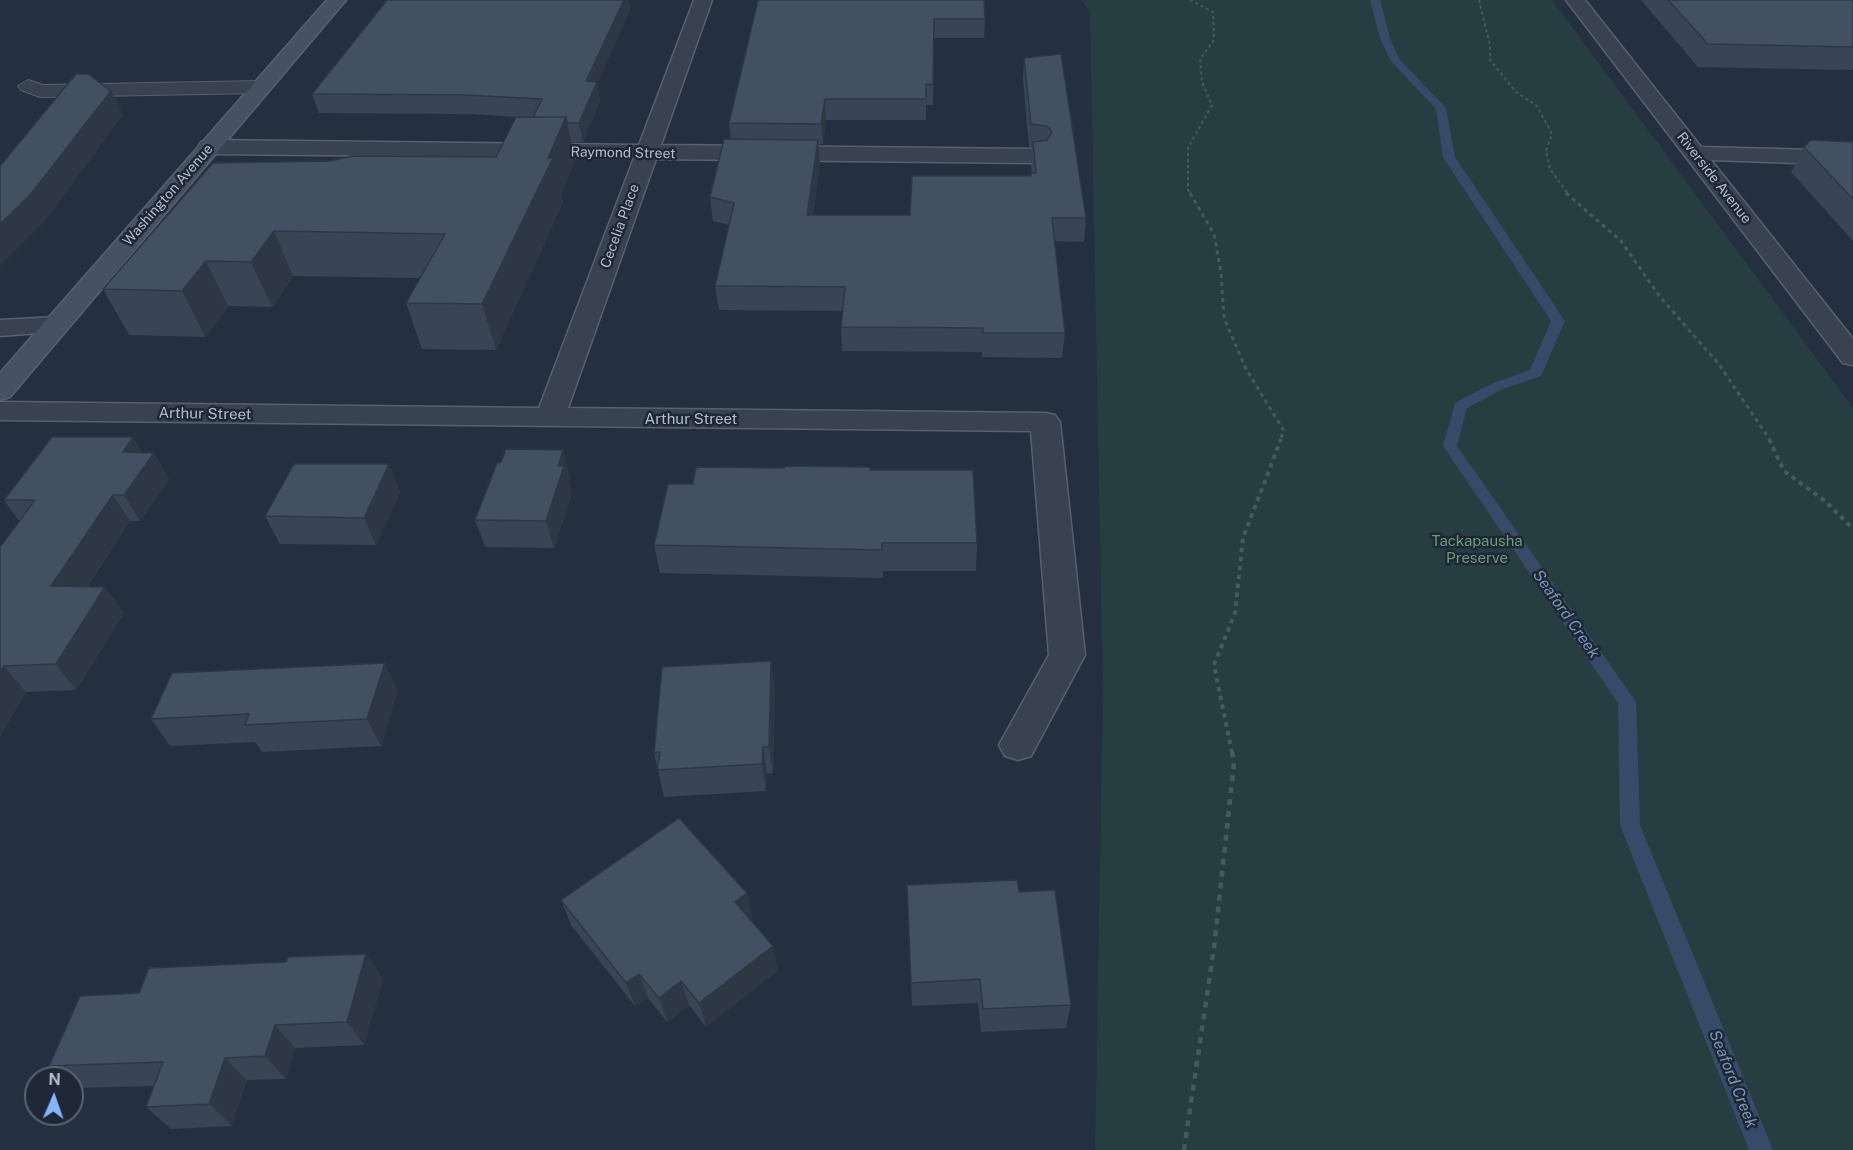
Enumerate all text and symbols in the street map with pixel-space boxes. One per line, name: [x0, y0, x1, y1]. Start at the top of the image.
street label: Riverside Avenue: [1673, 129, 1755, 227]
street label: Washington Avenue: [119, 141, 217, 249]
street label: Raymond Street: [570, 144, 676, 162]
street label: Cecelia Place: [597, 182, 643, 270]
street label: Arthur Street: [158, 404, 252, 424]
street label: Arthur Street: [645, 410, 737, 428]
park label: Tackapausha Preserve: [1431, 532, 1523, 567]
water label: Seaford Creek: [1528, 566, 1604, 662]
water label: Seaford Creek: [1705, 1027, 1761, 1131]
north arrow: [24, 1066, 84, 1126]
text: N: [48, 1070, 61, 1089]

